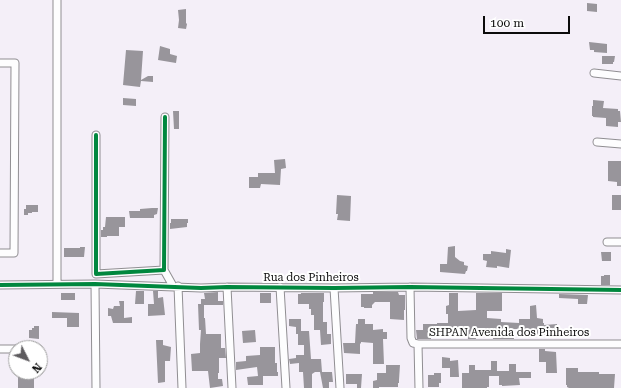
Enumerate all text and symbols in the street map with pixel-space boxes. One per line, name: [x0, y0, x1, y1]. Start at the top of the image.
scale bar: [485, 8, 572, 34]
text: 100 m: [490, 16, 524, 30]
street label: Rua dos Pinheiros: [263, 271, 359, 285]
street label: SHPAN Avenida dos Pinheiros: [429, 326, 589, 340]
north arrow: [8, 340, 48, 380]
text: N: [29, 360, 44, 375]

